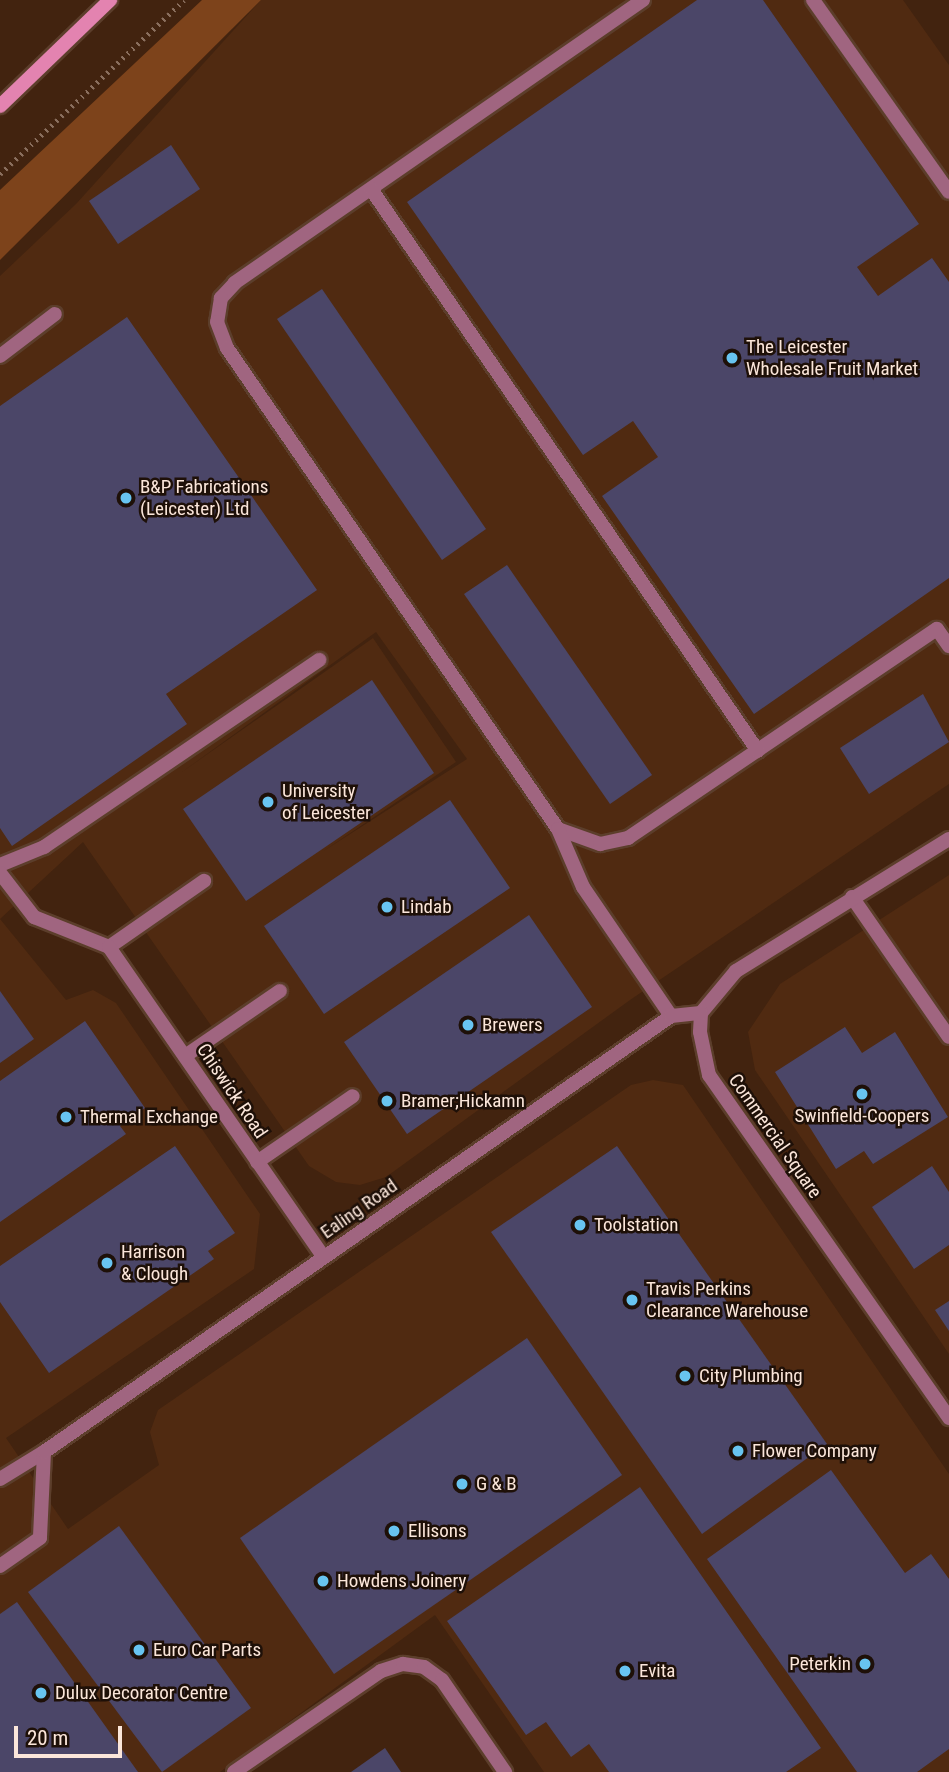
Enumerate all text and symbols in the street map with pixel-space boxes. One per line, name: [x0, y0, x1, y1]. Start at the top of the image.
place label: The Leicester Wholesale Fruit Market: [746, 336, 918, 380]
marker: The Leicester Wholesale Fruit Market: [724, 350, 740, 366]
place label: B&P Fabrications (Leicester) Ltd: [140, 476, 268, 520]
marker: B&P Fabrications (Leicester) Ltd: [118, 490, 134, 506]
place label: University of Leicester: [282, 780, 371, 824]
marker: University of Leicester: [260, 794, 276, 810]
place label: Lindab: [401, 896, 451, 918]
marker: Lindab: [379, 899, 395, 915]
place label: Brewers: [482, 1014, 543, 1036]
marker: Brewers: [460, 1017, 476, 1033]
street label: Chiswick Road: [192, 1039, 272, 1143]
street label: Commercial Square: [724, 1069, 826, 1203]
marker: Swinfield-Coopers: [854, 1086, 870, 1102]
place label: Bramer;Hickamn: [401, 1090, 525, 1112]
marker: Bramer;Hickamn: [379, 1093, 395, 1109]
place label: Swinfield-Coopers: [794, 1105, 930, 1127]
place label: Thermal Exchange: [80, 1106, 218, 1128]
marker: Thermal Exchange: [58, 1109, 74, 1125]
street label: Ealing Road: [316, 1174, 402, 1244]
place label: Toolstation: [594, 1214, 679, 1236]
marker: Toolstation: [572, 1217, 588, 1233]
place label: Harrison & Clough: [121, 1241, 188, 1285]
marker: Harrison & Clough: [99, 1255, 115, 1271]
place label: Travis Perkins Clearance Warehouse: [646, 1278, 808, 1322]
marker: Travis Perkins Clearance Warehouse: [624, 1292, 640, 1308]
place label: City Plumbing: [699, 1365, 803, 1387]
marker: City Plumbing: [677, 1368, 693, 1384]
place label: Flower Company: [752, 1440, 877, 1462]
marker: Flower Company: [730, 1443, 746, 1459]
place label: G & B: [476, 1473, 517, 1495]
marker: G & B: [454, 1476, 470, 1492]
place label: Ellisons: [408, 1520, 467, 1542]
marker: Ellisons: [386, 1523, 402, 1539]
place label: Howdens Joinery: [337, 1570, 466, 1592]
marker: Howdens Joinery: [315, 1573, 331, 1589]
place label: Euro Car Parts: [153, 1639, 261, 1661]
marker: Euro Car Parts: [131, 1642, 147, 1658]
place label: Peterkin: [789, 1653, 851, 1675]
marker: Peterkin: [857, 1656, 873, 1672]
place label: Evita: [639, 1660, 675, 1682]
marker: Evita: [617, 1663, 633, 1679]
place label: Dulux Decorator Centre: [55, 1682, 228, 1704]
marker: Dulux Decorator Centre: [33, 1685, 49, 1701]
scale bar: [18, 1712, 126, 1756]
text: 20 m: [27, 1726, 68, 1750]

